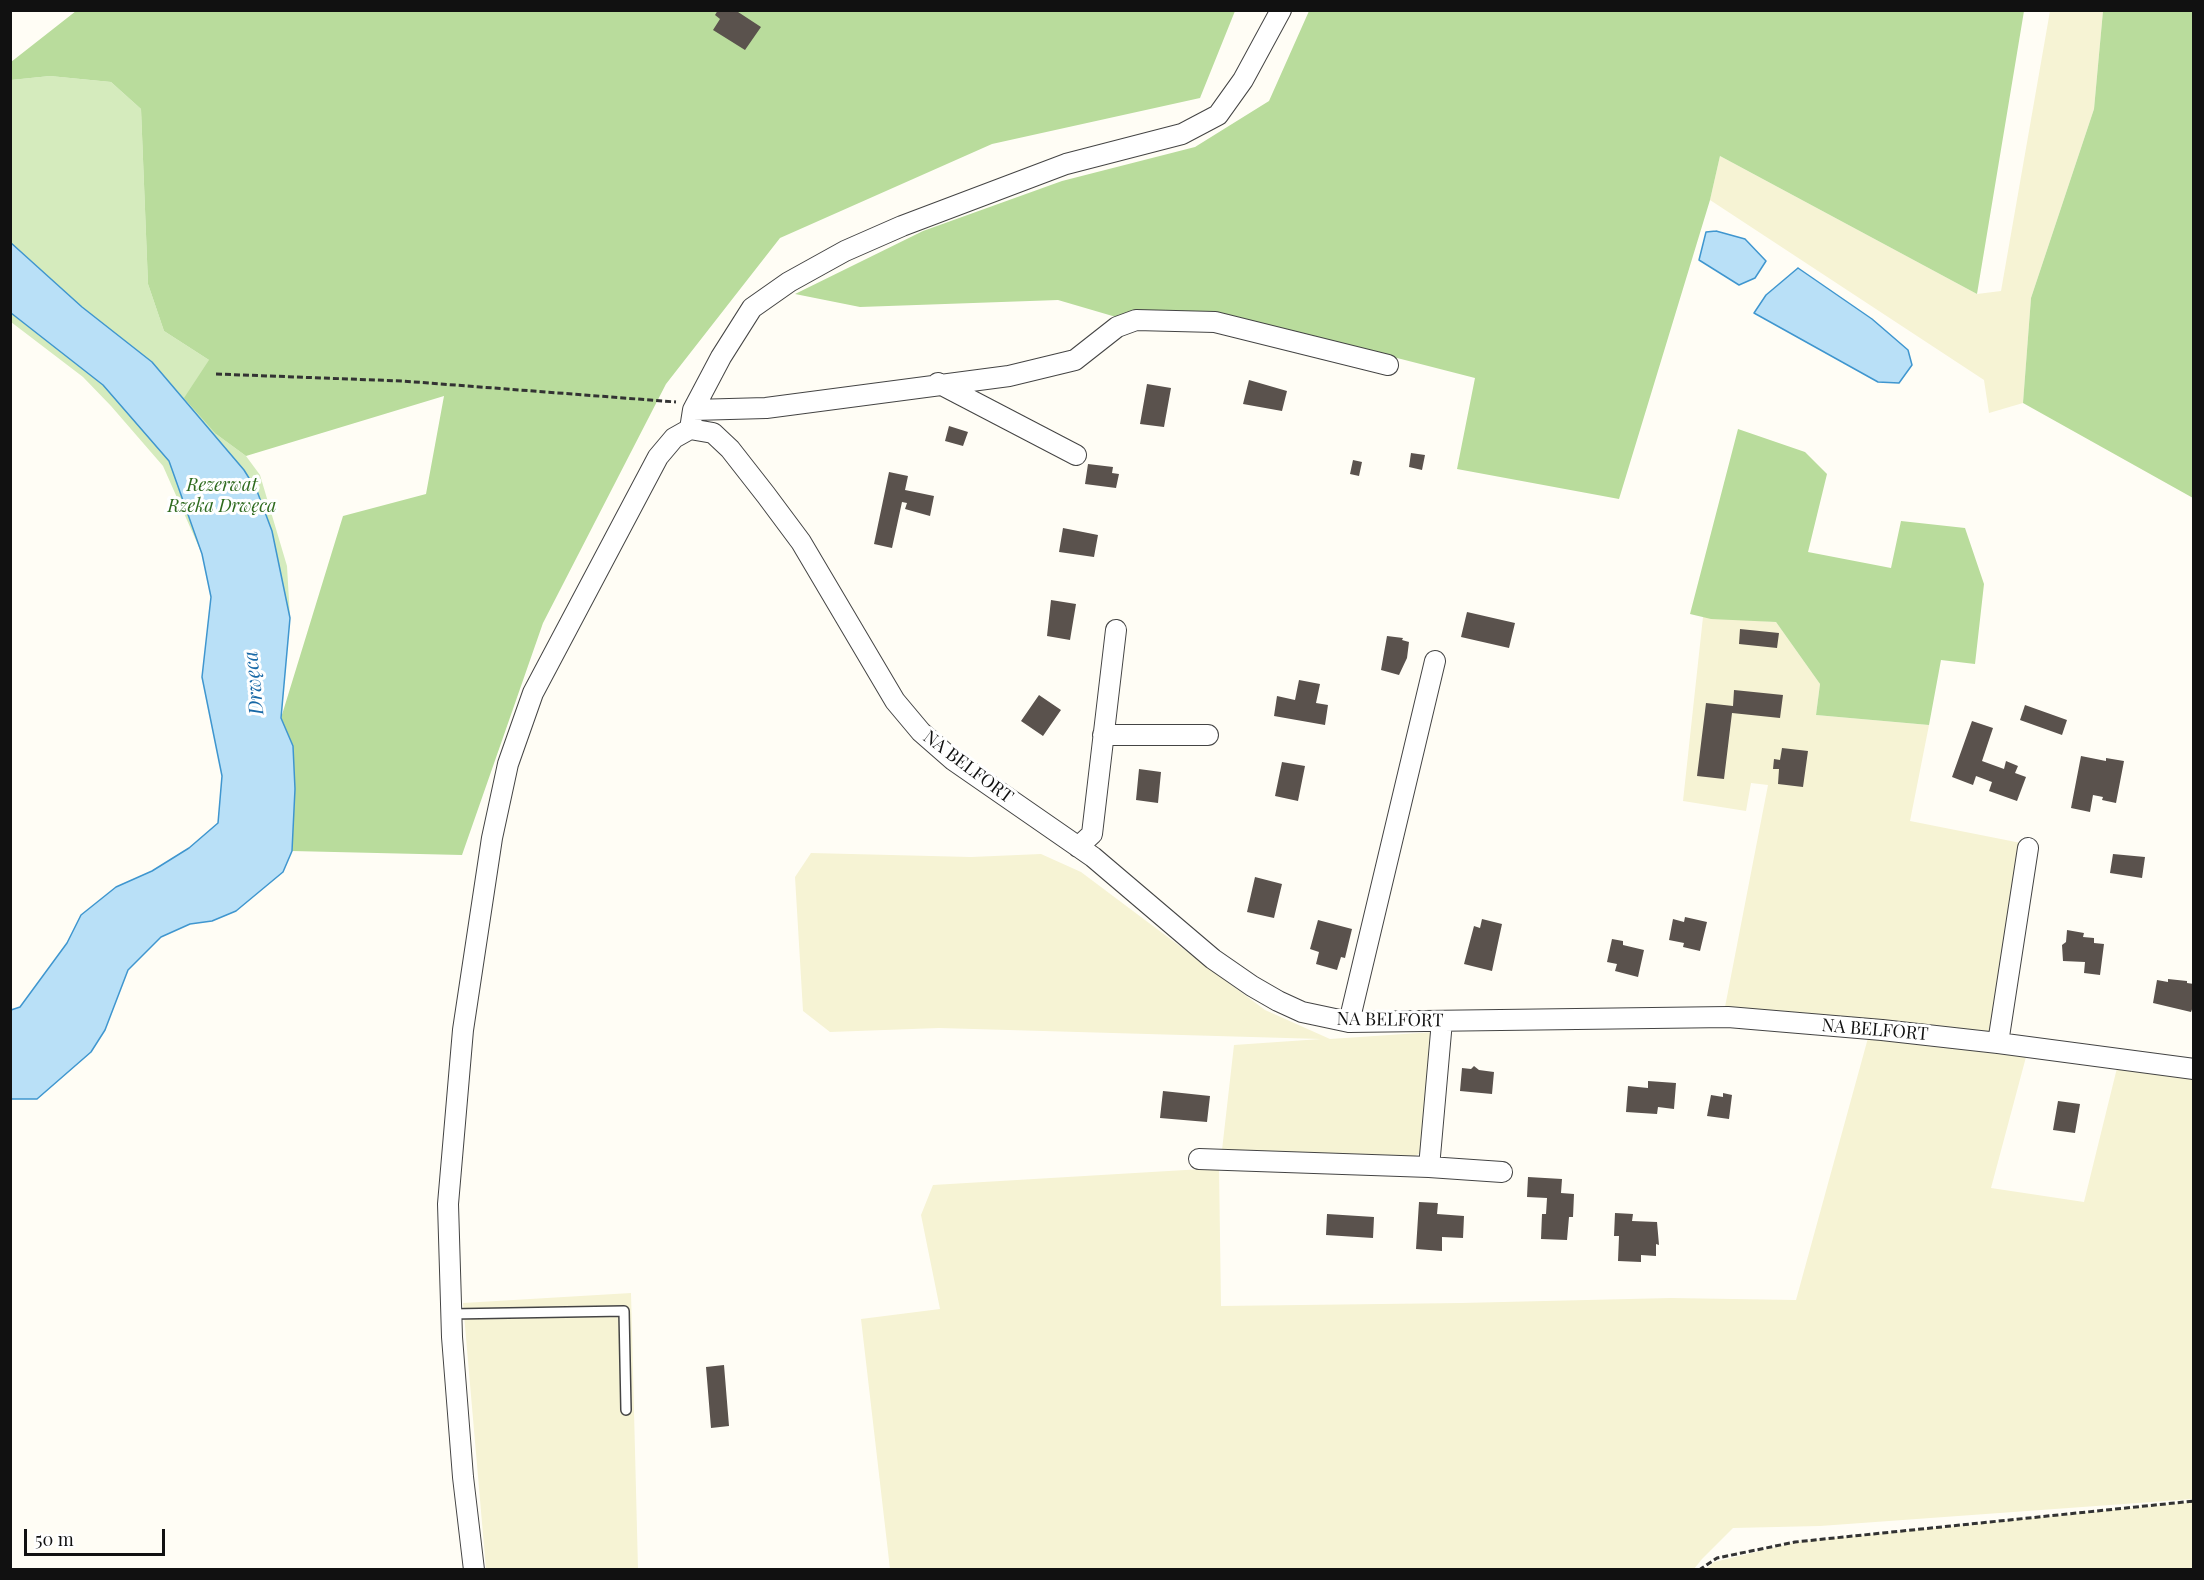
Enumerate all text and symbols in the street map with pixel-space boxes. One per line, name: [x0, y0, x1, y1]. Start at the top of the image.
park label: Rezerwat Rzeka Drwęca: [168, 474, 276, 516]
water label: Drwęca: [239, 650, 269, 716]
street label: NA BELFORT: [919, 726, 1017, 808]
street label: NA BELFORT: [1336, 1008, 1444, 1032]
street label: NA BELFORT: [1821, 1015, 1929, 1045]
scale bar: [27, 1517, 168, 1555]
text: 50 m: [35, 1527, 74, 1551]

